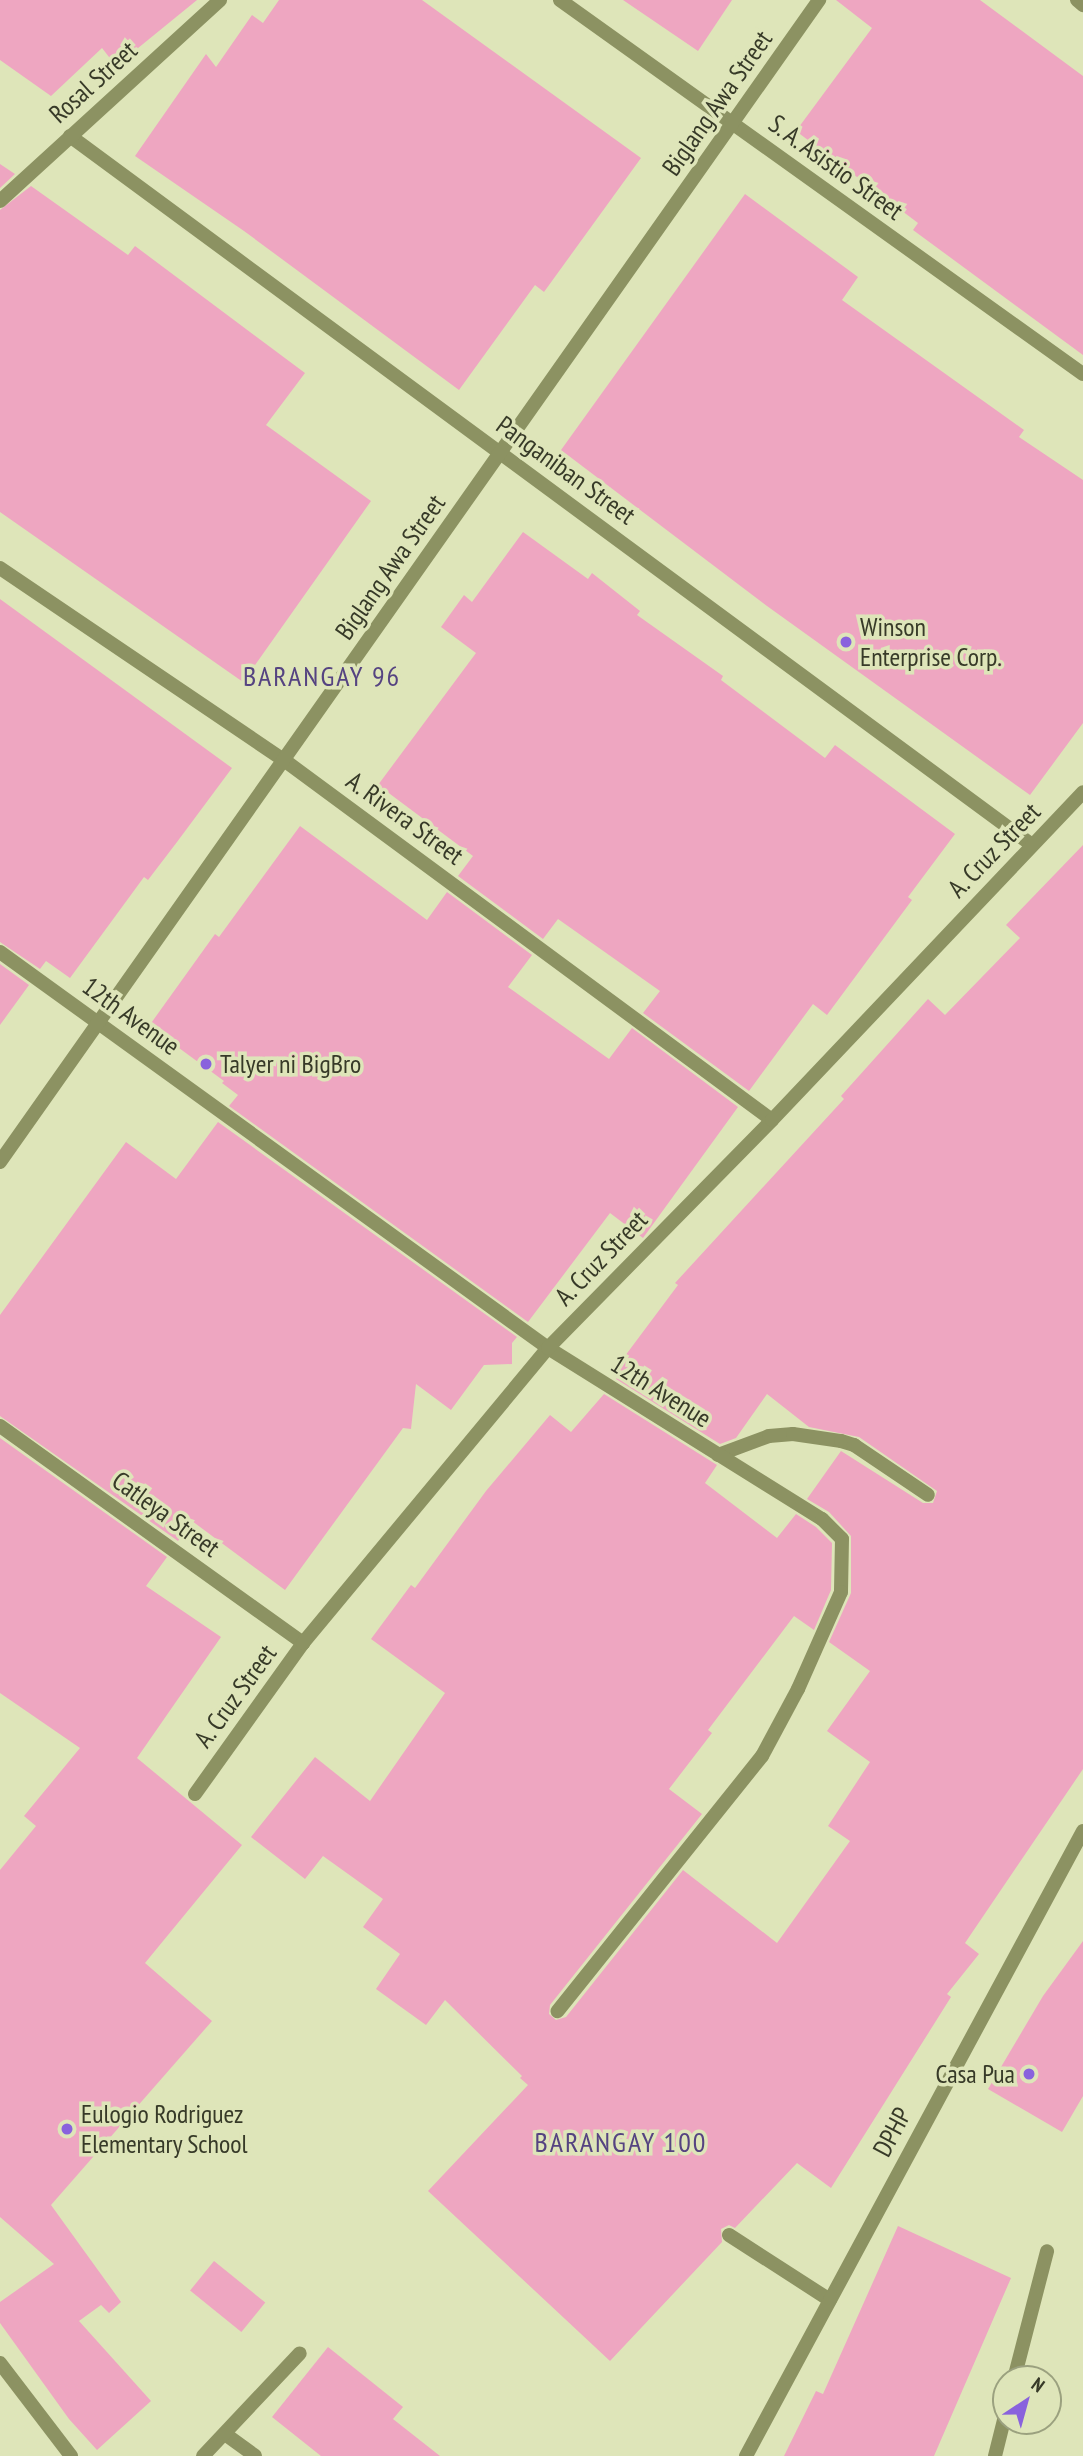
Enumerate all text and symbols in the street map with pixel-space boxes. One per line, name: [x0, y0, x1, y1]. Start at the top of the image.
street label: Biglang Awa Street: [655, 24, 779, 182]
street label: Rosal Street: [43, 35, 143, 129]
street label: S. A. Asistio Street: [761, 106, 911, 228]
street label: Panganiban Street: [491, 409, 641, 531]
street label: Biglang Awa Street: [328, 488, 452, 646]
place label: Winson Enterprise Corp.: [860, 611, 1002, 672]
marker: Winson Enterprise Corp.: [838, 634, 854, 650]
district label: BARANGAY 96: [244, 659, 400, 693]
street label: A. Rivera Street: [340, 765, 470, 871]
street label: A. Cruz Street: [941, 795, 1047, 905]
street label: 12th Avenue: [76, 970, 186, 1062]
place label: Talyer ni BigBro: [220, 1048, 361, 1080]
marker: Talyer ni BigBro: [198, 1056, 214, 1072]
street label: A. Cruz Street: [548, 1203, 654, 1313]
street label: 12th Avenue: [605, 1348, 717, 1434]
street label: Catleya Street: [106, 1465, 226, 1563]
street label: A. Cruz Street: [187, 1638, 283, 1754]
place label: Casa Pua: [936, 2058, 1015, 2090]
marker: Casa Pua: [1021, 2066, 1037, 2082]
place label: Eulogio Rodriguez Elementary School: [81, 2098, 248, 2160]
street label: DPHP: [866, 2102, 918, 2162]
marker: Eulogio Rodriguez Elementary School: [59, 2121, 75, 2137]
district label: BARANGAY 100: [536, 2125, 706, 2159]
north arrow: [992, 2365, 1062, 2435]
text: N: [1027, 2372, 1049, 2397]

